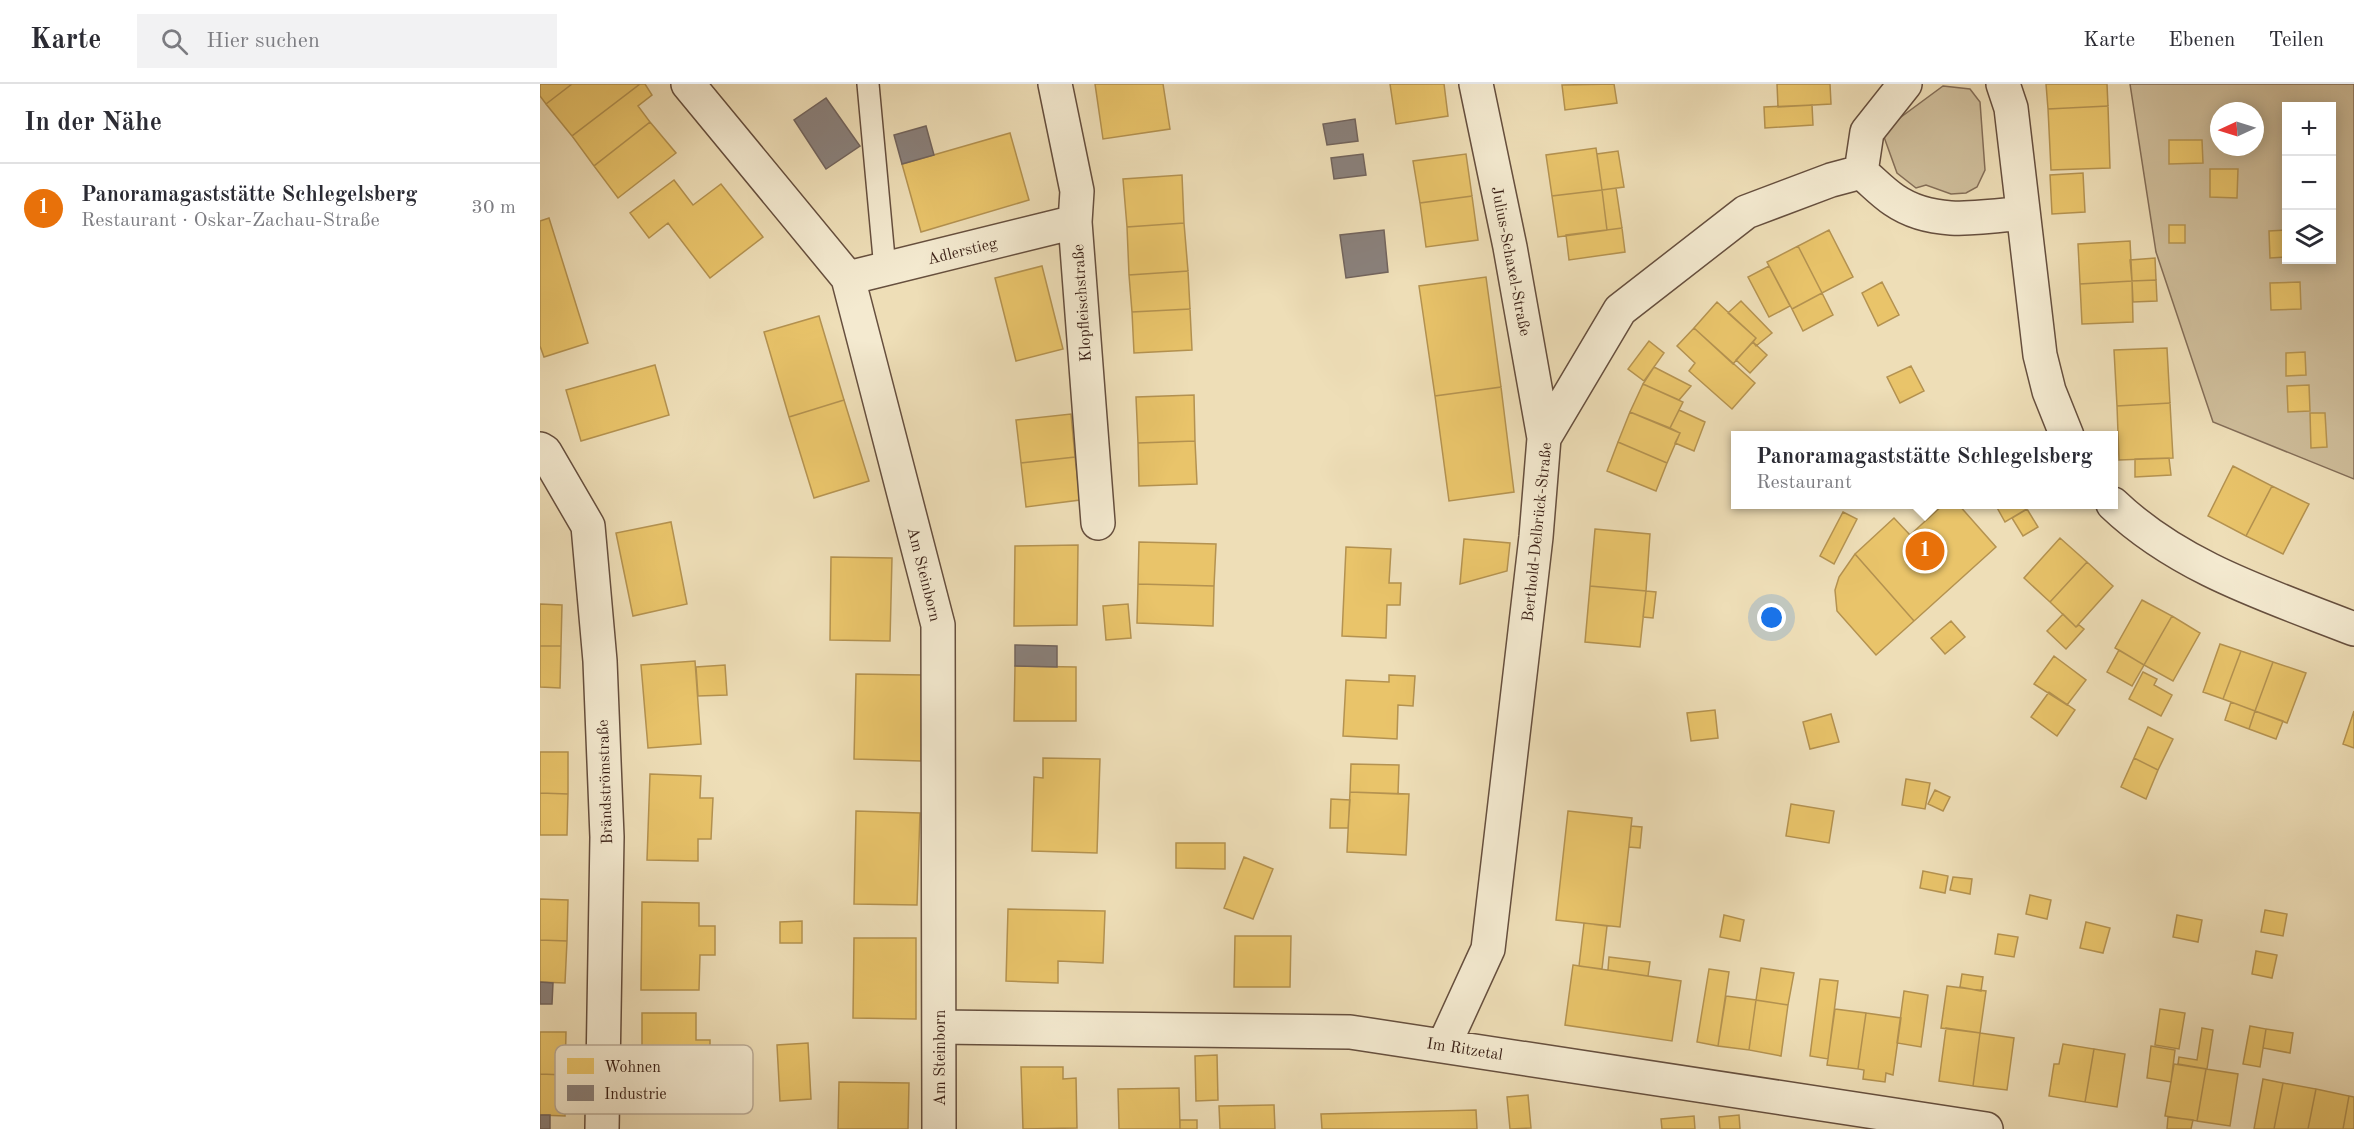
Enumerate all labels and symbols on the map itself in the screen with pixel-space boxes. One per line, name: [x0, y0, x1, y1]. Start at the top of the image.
north arrow: [2210, 102, 2264, 156]
street label: Julius-Schaxel-Straße: [1488, 185, 1532, 338]
street label: Adlerstieg: [926, 235, 1000, 268]
street label: Klopfleischstraße: [1071, 243, 1095, 362]
street label: Berthold-Delbrück-Straße: [1521, 442, 1555, 623]
street label: Am Steinborn: [904, 526, 943, 624]
pin: 1: [1906, 528, 1944, 574]
your location: [1757, 603, 1786, 632]
street label: Brändströmstraße: [596, 719, 616, 845]
street label: Am Steinborn: [933, 1009, 949, 1106]
street label: Im Ritzetal: [1425, 1036, 1504, 1064]
legend: [555, 1045, 753, 1114]
text: Wohnen: [604, 1060, 661, 1076]
text: Industrie: [604, 1087, 667, 1103]

